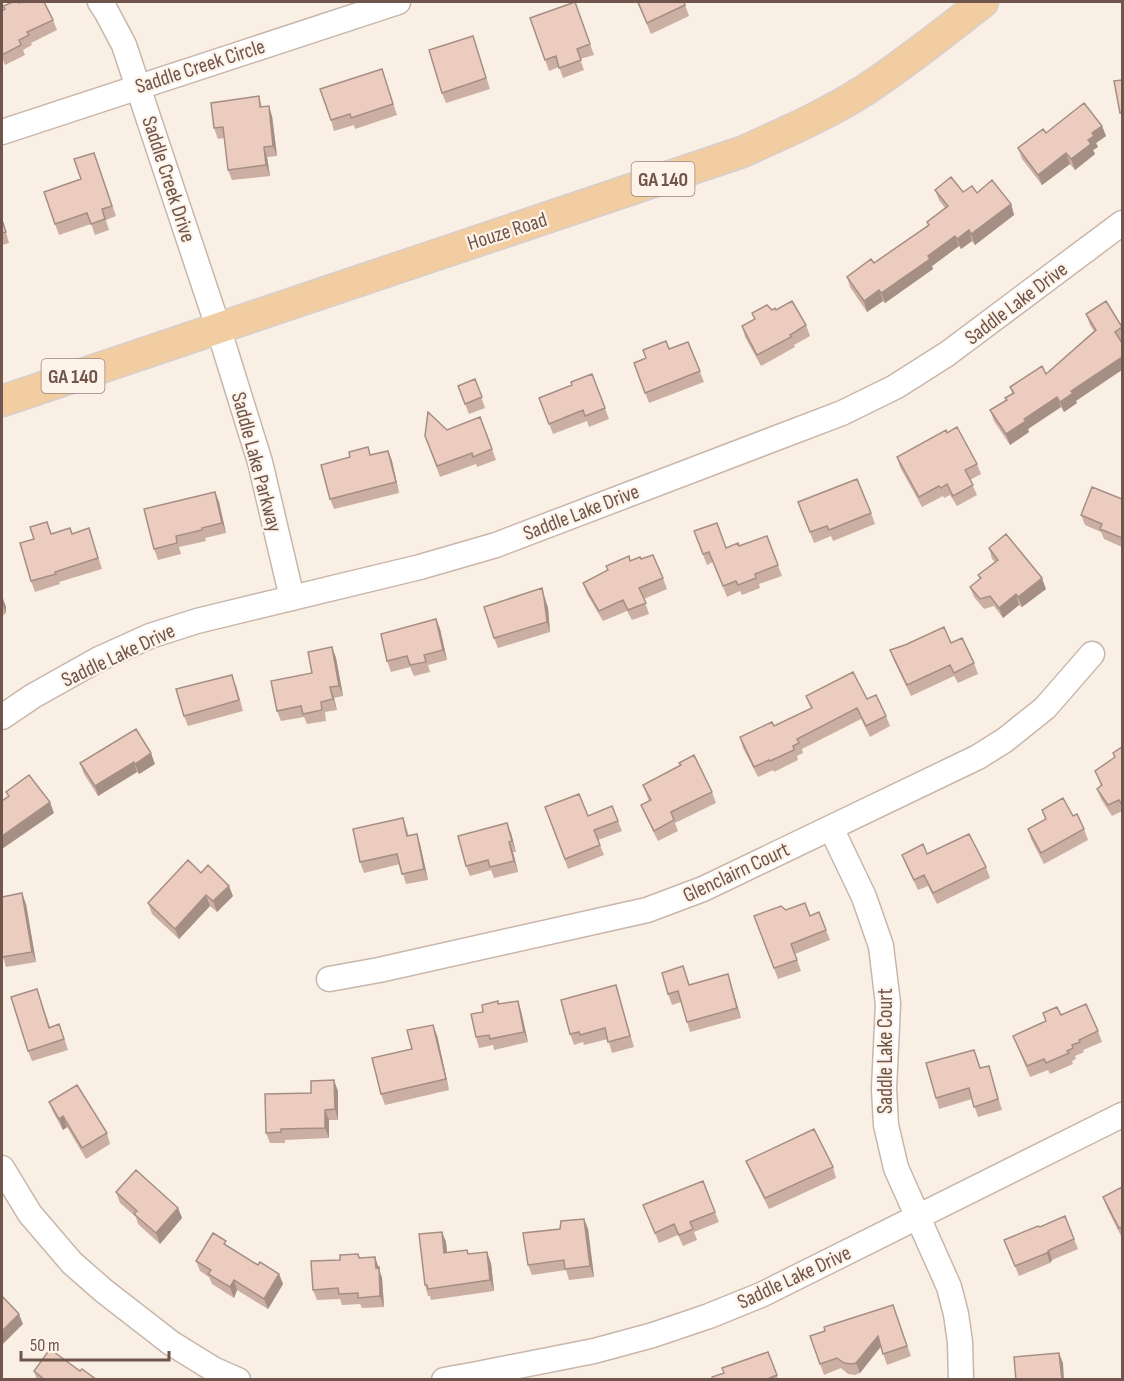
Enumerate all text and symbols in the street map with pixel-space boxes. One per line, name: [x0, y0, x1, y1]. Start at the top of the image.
street label: Saddle Creek Circle: [132, 34, 268, 99]
street label: Saddle Creek Drive: [136, 113, 201, 245]
road number: GA 140: [632, 162, 694, 196]
street label: Houze Road: [464, 207, 550, 256]
street label: Saddle Lake Drive: [960, 257, 1073, 350]
road number: GA 140: [42, 359, 104, 393]
street label: Saddle Lake Parkway: [226, 389, 287, 535]
street label: Saddle Lake Drive: [520, 479, 643, 546]
street label: Saddle Lake Drive: [58, 618, 179, 693]
street label: Glenclairn Court: [679, 837, 793, 908]
street label: Saddle Lake Court: [873, 988, 898, 1114]
street label: Saddle Lake Drive: [734, 1240, 855, 1315]
scale bar: [21, 1324, 170, 1362]
text: 50 m: [30, 1335, 60, 1356]

